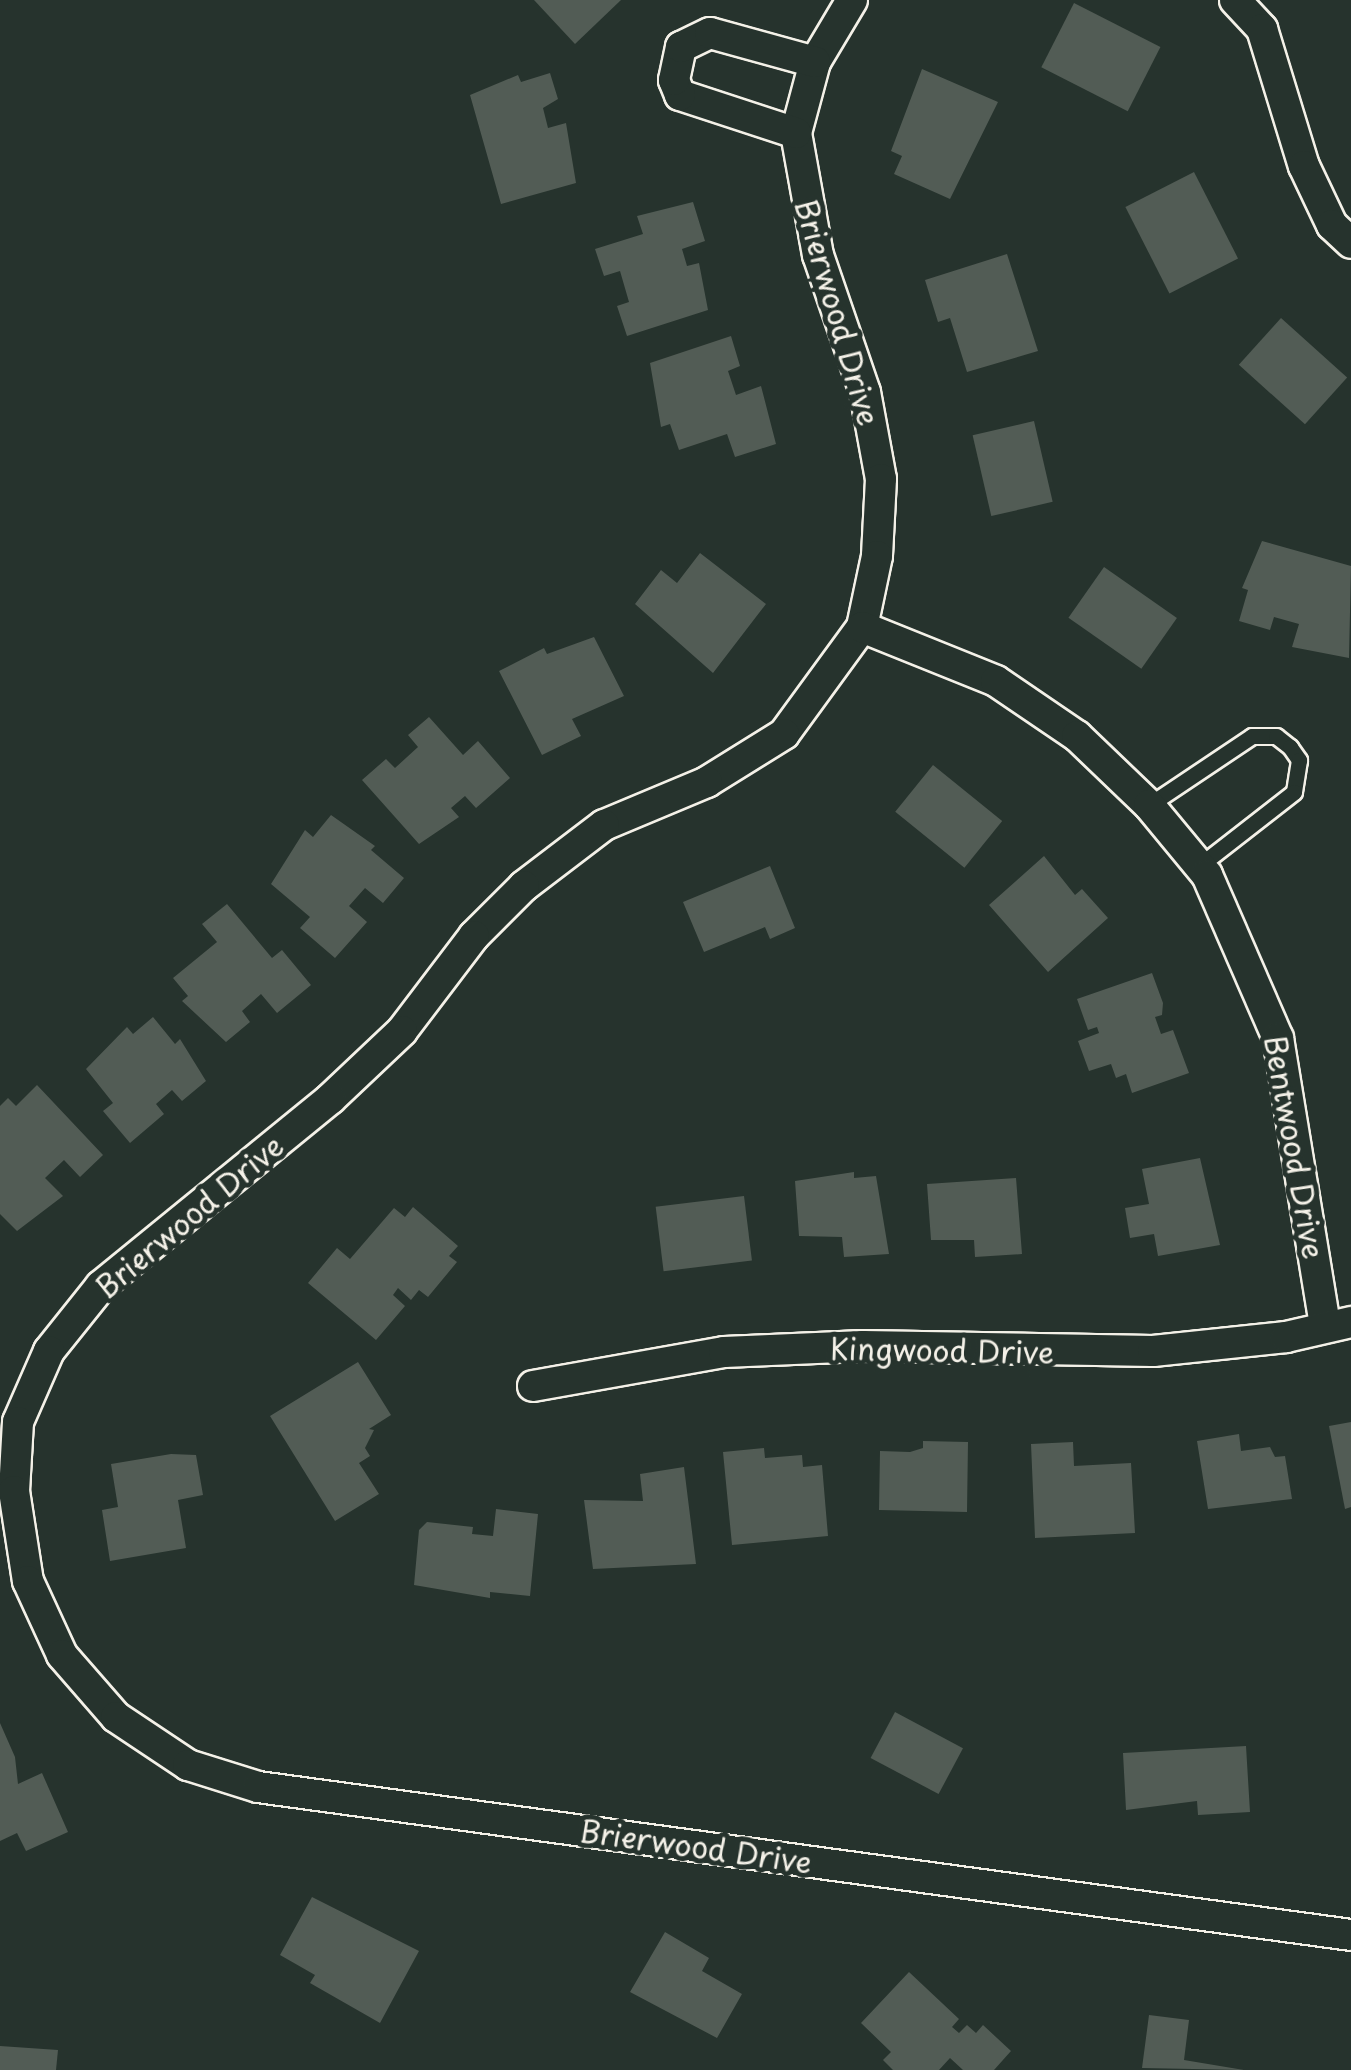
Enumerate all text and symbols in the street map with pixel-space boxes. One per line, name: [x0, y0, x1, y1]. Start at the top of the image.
street label: Brierwood Drive: [788, 195, 888, 429]
street label: Bentwood Drive: [1258, 1032, 1332, 1262]
street label: Brierwood Drive: [88, 1127, 290, 1305]
street label: Kingwood Drive: [830, 1330, 1054, 1370]
street label: Brierwood Drive: [578, 1812, 814, 1880]

